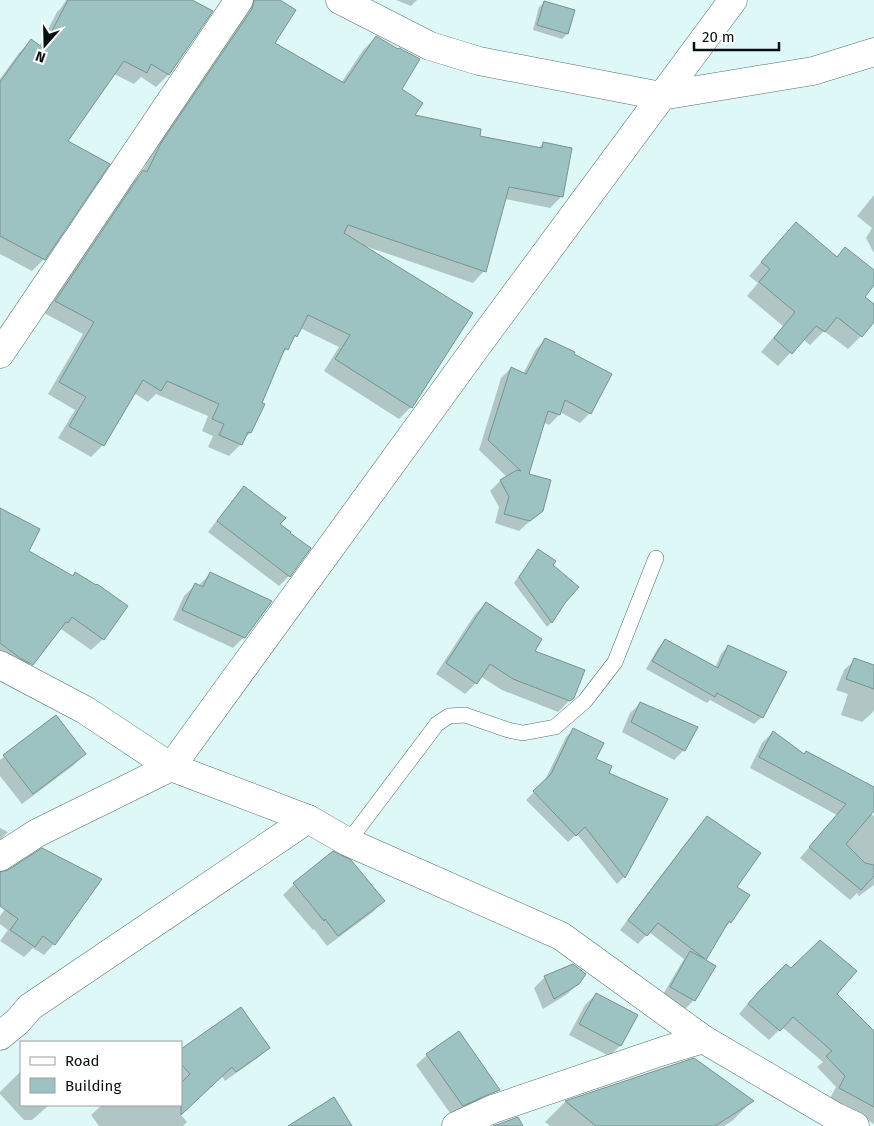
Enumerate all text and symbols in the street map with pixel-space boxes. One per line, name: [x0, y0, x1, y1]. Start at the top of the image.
north arrow: [20, 20, 70, 70]
scale bar: [694, 20, 779, 52]
text: 20 m: [702, 28, 735, 46]
text: N: [33, 47, 48, 66]
legend: [20, 1041, 182, 1106]
text: Road: [65, 1052, 100, 1070]
text: Building: [65, 1077, 121, 1095]

